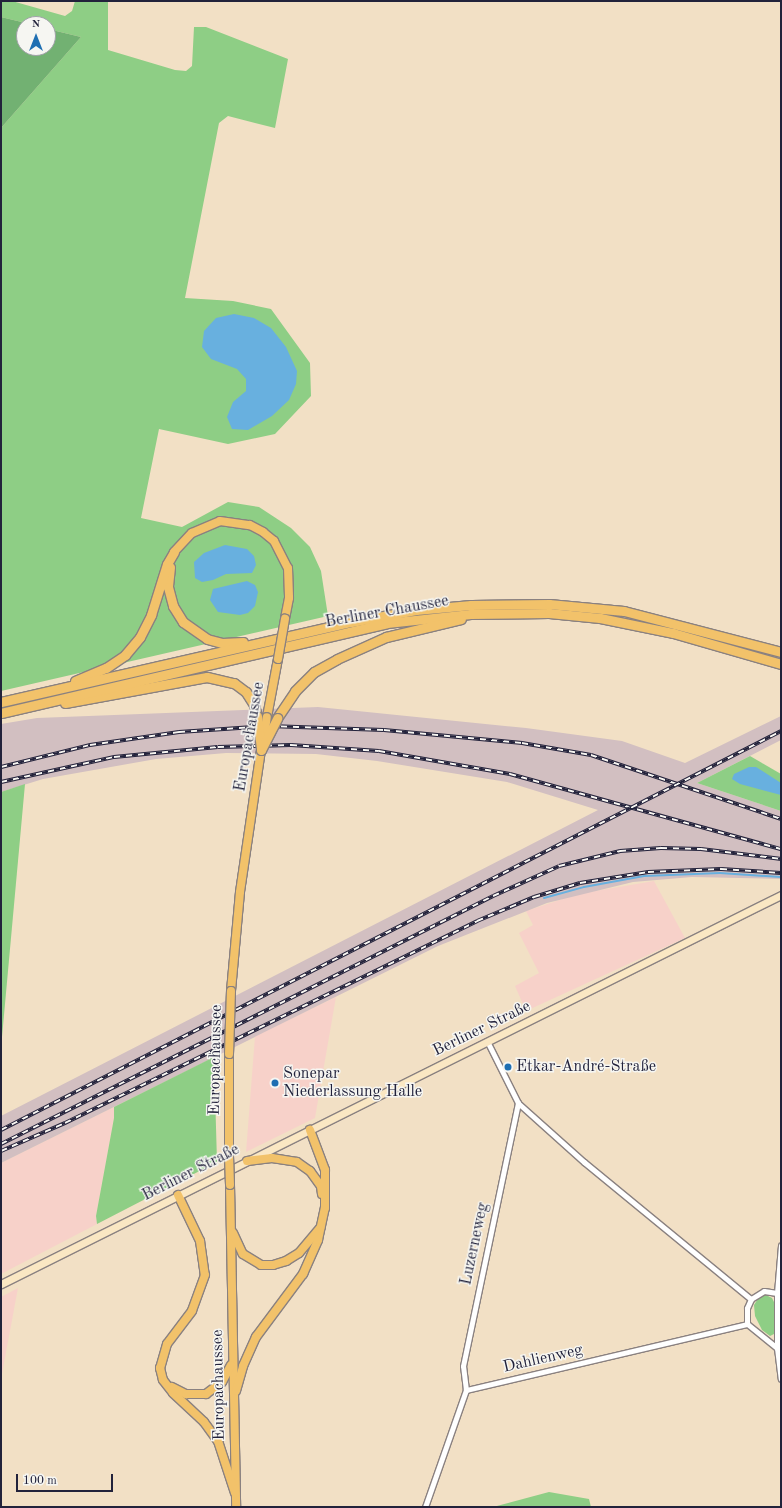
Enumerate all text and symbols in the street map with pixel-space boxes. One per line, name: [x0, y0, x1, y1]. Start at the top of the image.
north arrow: [16, 16, 56, 56]
text: N: [32, 19, 40, 30]
street label: Berliner Chaussee: [324, 592, 450, 632]
street label: Europachaussee: [231, 681, 269, 793]
street label: Berliner Straße: [430, 997, 534, 1061]
street label: Europachaussee: [205, 1004, 227, 1116]
place label: Etkar-André-Straße: [516, 1057, 656, 1077]
marker: Etkar-André-Straße: [503, 1062, 513, 1072]
place label: Sonepar Niederlassung Halle: [283, 1064, 422, 1102]
marker: Sonepar Niederlassung Halle: [270, 1078, 280, 1088]
street label: Berliner Straße: [139, 1140, 243, 1206]
street label: Luzerneweg: [457, 1201, 493, 1287]
street label: Europachaussee: [208, 1329, 230, 1441]
street label: Dahlienweg: [501, 1340, 585, 1378]
scale bar: [18, 1466, 115, 1492]
text: 100 m: [23, 1475, 57, 1487]

